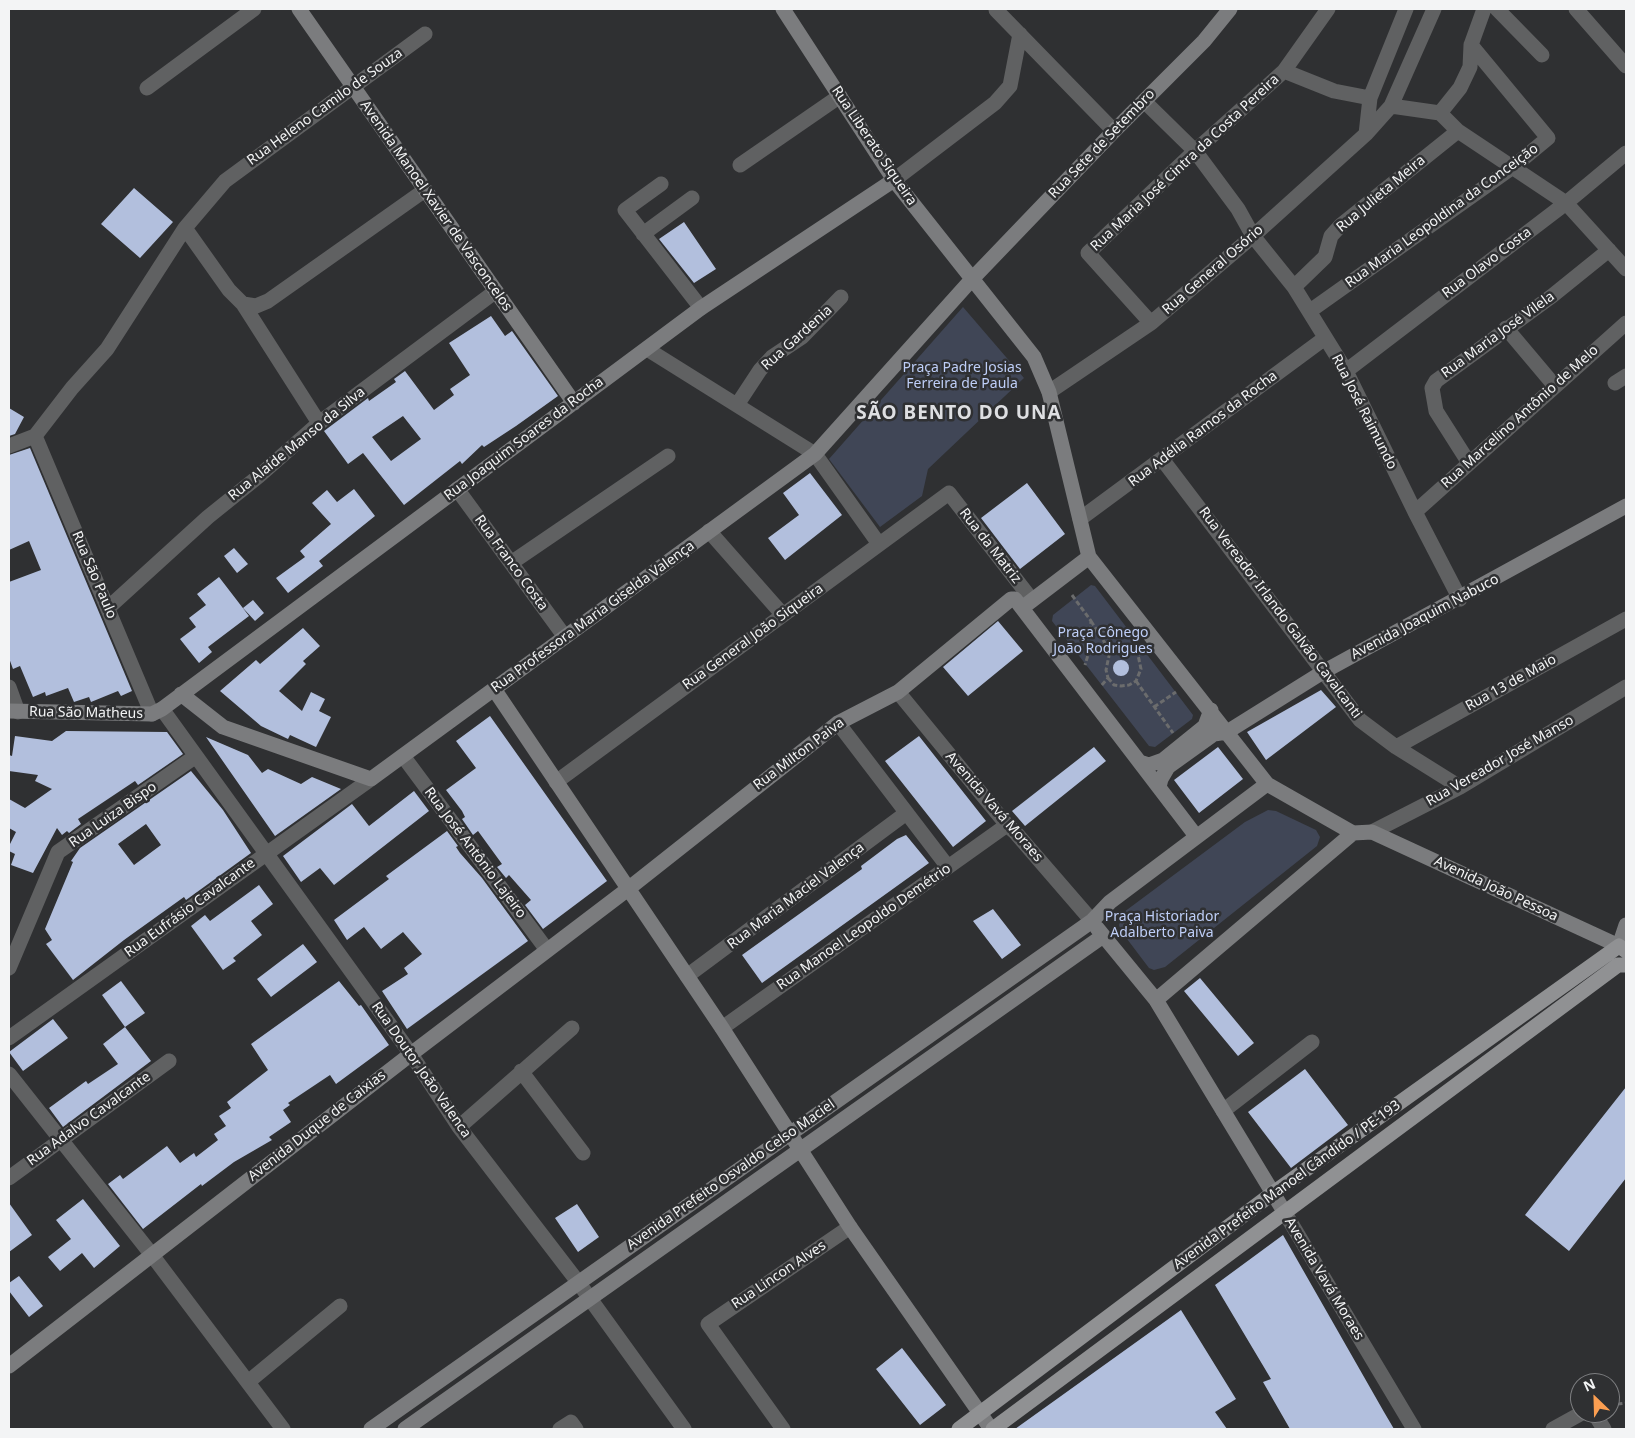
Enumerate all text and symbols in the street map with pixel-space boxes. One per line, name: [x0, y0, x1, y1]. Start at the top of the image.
street label: Rua Heleno Camilo de Souza: [244, 45, 406, 169]
street label: Rua Maria José Cintra da Costa Pereira: [1087, 71, 1283, 255]
street label: Rua Liberato Siqueira: [828, 83, 920, 209]
street label: Rua Sete de Setembro: [1045, 86, 1159, 202]
street label: Avenida Manoel Xavier de Vasconcelos: [356, 97, 516, 315]
street label: Rua Maria Leopoldina da Conceição: [1342, 140, 1542, 292]
street label: Rua Julieta Meira: [1333, 152, 1429, 236]
street label: Rua General Osório: [1159, 222, 1267, 318]
street label: Rua Olavo Costa: [1439, 224, 1535, 302]
street label: Rua Maria José Vilela: [1438, 288, 1558, 382]
street label: Rua Gardenia: [758, 302, 836, 374]
street label: Rua Marcelino Antônio de Melo: [1438, 342, 1602, 492]
street label: Rua José Raimundo: [1328, 352, 1400, 472]
park label: Praça Padre Josias Ferreira de Paula: [902, 360, 1022, 392]
street label: Rua Adélia Ramos da Rocha: [1125, 368, 1281, 490]
street label: Rua Joaquim Soares da Rocha: [441, 374, 607, 504]
street label: Rua Alaíde Manso da Silva: [225, 384, 369, 504]
district label: SÃO BENTO DO UNA: [854, 403, 1064, 425]
street label: Rua Vereador Irlando Galvão Cavalcanti: [1195, 504, 1365, 722]
street label: Rua da Matriz: [956, 505, 1024, 587]
street label: Rua Franco Costa: [471, 512, 551, 614]
street label: Rua São Paulo: [68, 529, 120, 621]
street label: Rua Professora Maria Giselda Valença: [488, 538, 698, 696]
street label: Avenida Joaquim Nabuco: [1348, 571, 1502, 663]
street label: Rua General João Siqueira: [679, 580, 827, 694]
park label: Praça Cônego João Rodrigues: [1053, 625, 1153, 658]
street label: Rua 13 de Maio: [1463, 651, 1559, 715]
street label: Rua São Matheus: [29, 704, 143, 722]
street label: Rua Vereador José Manso: [1423, 712, 1577, 810]
street label: Rua Milton Paiva: [750, 714, 848, 794]
street label: Avenida Vavá Moraes: [942, 749, 1046, 865]
street label: Rua Luiza Bispo: [66, 779, 160, 851]
street label: Rua José Antônio Lajeiro: [420, 784, 530, 922]
street label: Rua Maria Maciel Valença: [724, 839, 868, 953]
street label: Avenida João Pessoa: [1431, 853, 1561, 925]
street label: Rua Eufrásio Cavalcante: [121, 855, 259, 961]
street label: Rua Manoel Leopoldo Demétrio: [774, 860, 954, 994]
park label: Praça Historiador Adalberto Paiva: [1105, 909, 1219, 942]
street label: Rua Doutor João Valenca: [368, 999, 474, 1141]
street label: Avenida Duque de Caixias: [245, 1067, 389, 1185]
street label: Rua Adalvo Cavalcante: [24, 1069, 154, 1169]
street label: Avenida Prefeito Osvaldo Celso Maciel: [624, 1096, 838, 1254]
street label: Avenida Prefeito Manoel Cândido / PE-193: [1170, 1097, 1404, 1273]
street label: Avenida Vavá Moraes: [1281, 1215, 1367, 1343]
street label: Rua Lincon Alves: [729, 1237, 829, 1313]
north arrow: [1570, 1373, 1620, 1423]
text: N: [1580, 1374, 1598, 1396]

